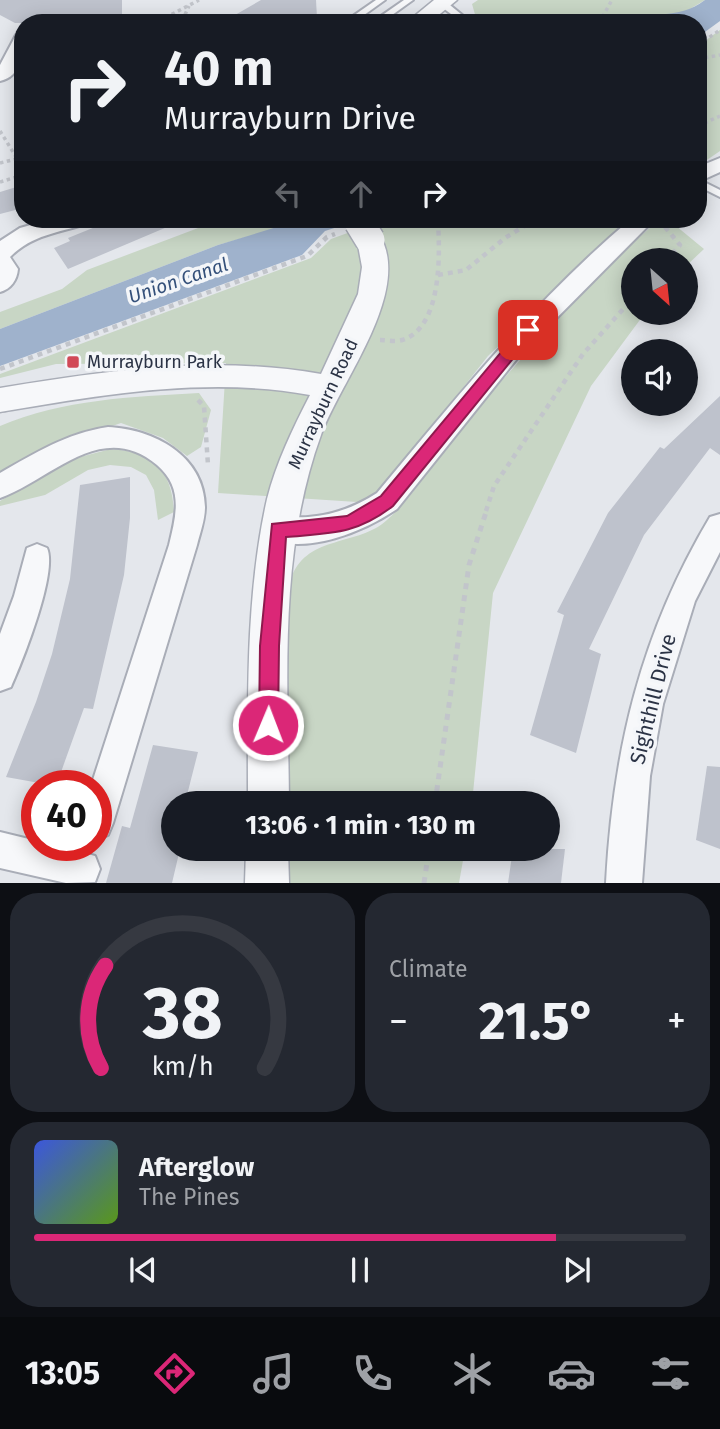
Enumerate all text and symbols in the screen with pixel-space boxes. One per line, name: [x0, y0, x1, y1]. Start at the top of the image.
text: 40 m: [164, 39, 273, 98]
icon: right: [49, 42, 140, 133]
text: Murrayburn Drive: [164, 99, 416, 137]
icon: left: [269, 175, 307, 213]
icon: ahead: [342, 175, 380, 213]
icon: right: [415, 175, 453, 213]
north arrow: [621, 248, 698, 326]
map controls: [621, 248, 698, 416]
water label: Union Canal: [125, 253, 231, 308]
pin: [498, 300, 558, 360]
icon: arrive: [509, 311, 547, 349]
street label: Murrayburn Road: [283, 335, 363, 473]
button: sound: [621, 339, 698, 416]
place label: Murrayburn Park: [87, 351, 223, 373]
marker: Murrayburn Park: [65, 354, 81, 370]
street label: Sighthill Drive: [624, 631, 682, 767]
position arrow: [231, 688, 305, 762]
speed limit sign: 40: [21, 770, 112, 861]
text: 13:06 · 1 min · 130 m: [245, 810, 476, 841]
text: Climate: [389, 955, 468, 983]
text: 38: [141, 971, 223, 1058]
text: 21.5°: [479, 990, 596, 1053]
text: −: [389, 998, 408, 1044]
text: +: [667, 998, 686, 1044]
text: km/h: [152, 1052, 213, 1082]
text: Afterglow: [139, 1152, 254, 1183]
text: The Pines: [139, 1183, 240, 1211]
icon: previous: [124, 1251, 162, 1289]
icon: pause: [341, 1251, 379, 1289]
icon: next: [558, 1251, 596, 1289]
icon: directions: [150, 1349, 199, 1398]
icon: music: [249, 1349, 298, 1398]
icon: phone: [348, 1349, 397, 1398]
icon: climate: [448, 1349, 497, 1398]
icon: car: [547, 1349, 596, 1398]
icon: filters: [646, 1349, 695, 1398]
text: 13:05: [25, 1354, 100, 1392]

